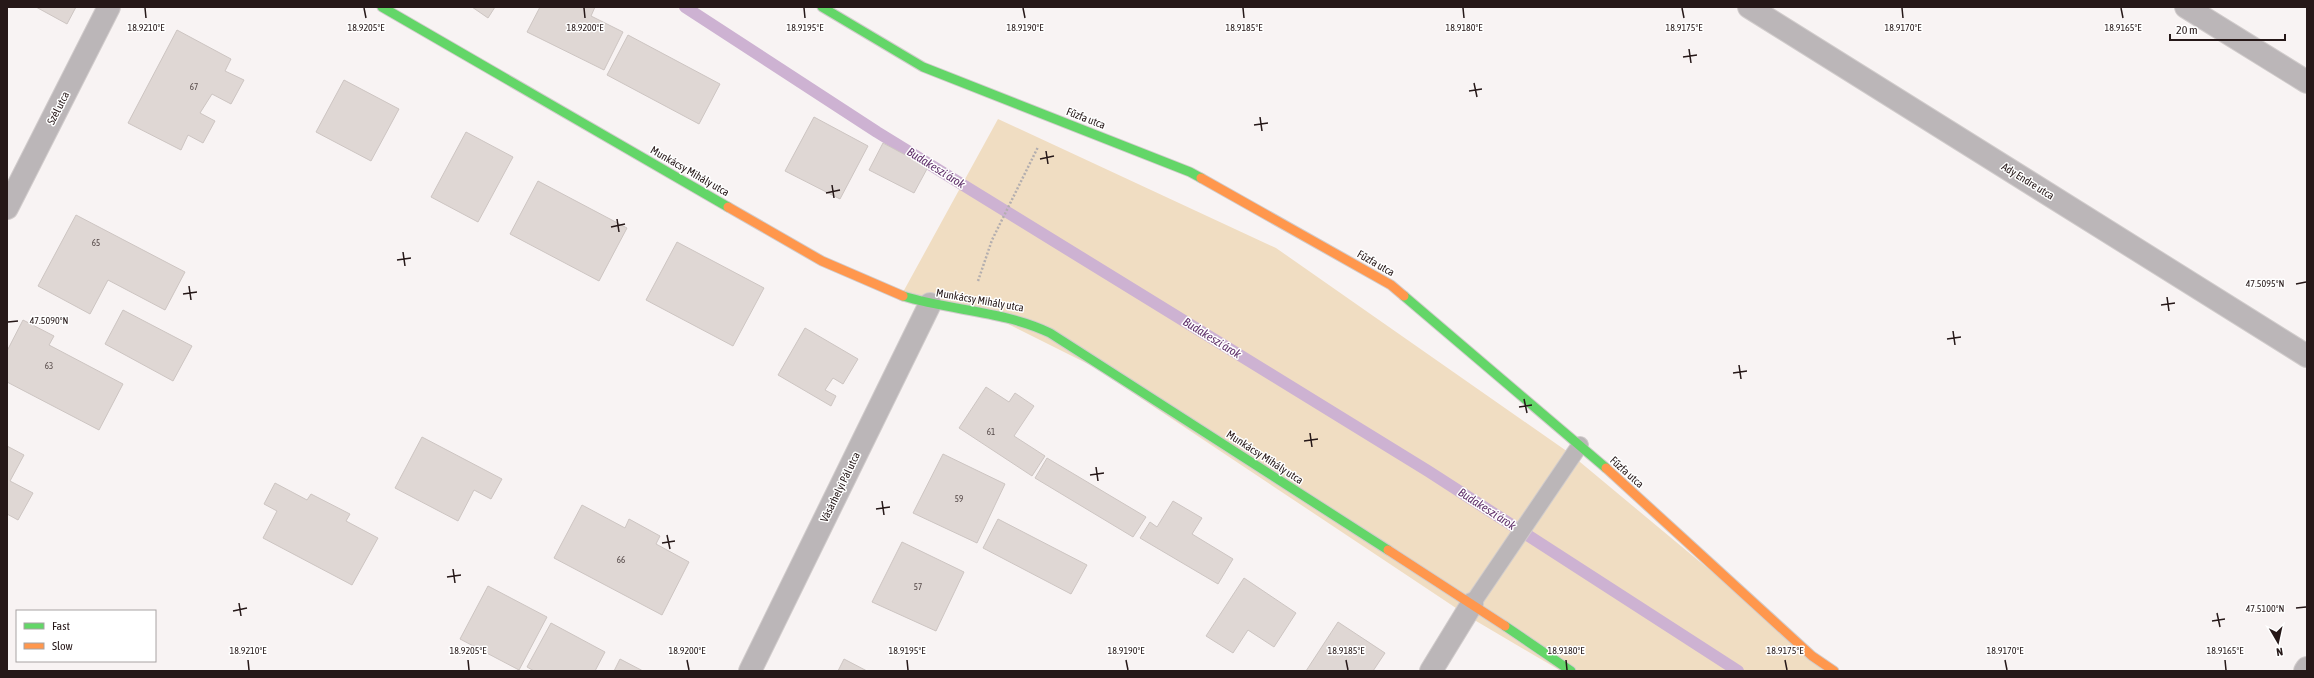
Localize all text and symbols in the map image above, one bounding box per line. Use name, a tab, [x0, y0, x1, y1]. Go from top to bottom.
scale bar	[2170, 16, 2285, 42]
text: 18.9210°E	[128, 22, 165, 33]
text: 18.9205°E	[348, 22, 385, 33]
text: 18.9200°E	[567, 22, 604, 33]
text: 18.9195°E	[787, 22, 824, 33]
text: 18.9190°E	[1007, 22, 1044, 33]
text: 18.9185°E	[1226, 22, 1263, 33]
text: 18.9180°E	[1446, 22, 1483, 33]
text: 18.9175°E	[1666, 22, 1703, 33]
text: 18.9170°E	[1885, 22, 1922, 33]
text: 18.9165°E	[2105, 22, 2142, 33]
text: 20 m	[2176, 23, 2198, 37]
house number: 67	[190, 82, 198, 92]
street label: Szél utca	[45, 89, 71, 127]
street label: Fűzfa utca	[1065, 105, 1107, 131]
street label: Munkácsy Mihály utca	[649, 144, 731, 198]
water label: Budakeszi árok	[904, 145, 968, 192]
street label: Ady Endre utca	[2000, 160, 2056, 202]
house number: 65	[92, 238, 100, 248]
street label: Fűzfa utca	[1355, 248, 1397, 278]
text: 47.5095°N	[2246, 278, 2284, 289]
street label: Munkácsy Mihály utca	[935, 286, 1025, 314]
text: 47.5090°N	[30, 315, 68, 326]
water label: Budakeszi árok	[1180, 315, 1244, 362]
house number: 63	[45, 361, 53, 371]
house number: 61	[987, 427, 995, 437]
street label: Munkácsy Mihály utca	[1225, 428, 1305, 486]
street label: Vásárhelyi Pál utca	[818, 450, 862, 524]
street label: Fűzfa utca	[1608, 454, 1646, 490]
water label: Budakeszi árok	[1456, 485, 1519, 533]
house number: 59	[955, 494, 963, 504]
house number: 66	[617, 555, 625, 565]
house number: 57	[914, 582, 922, 592]
text: 47.5100°N	[2246, 603, 2284, 614]
legend	[16, 610, 156, 662]
text: Fast	[52, 619, 70, 633]
north arrow	[2258, 622, 2298, 662]
text: Slow	[52, 639, 73, 653]
text: 18.9210°E	[230, 645, 267, 656]
text: 18.9205°E	[450, 645, 487, 656]
text: 18.9200°E	[669, 645, 706, 656]
text: 18.9195°E	[889, 645, 926, 656]
text: 18.9190°E	[1108, 645, 1145, 656]
text: 18.9185°E	[1328, 645, 1365, 656]
text: 18.9180°E	[1548, 645, 1585, 656]
text: 18.9175°E	[1767, 645, 1804, 656]
text: 18.9170°E	[1987, 645, 2024, 656]
text: 18.9165°E	[2207, 645, 2244, 656]
text: N	[2275, 645, 2284, 658]

